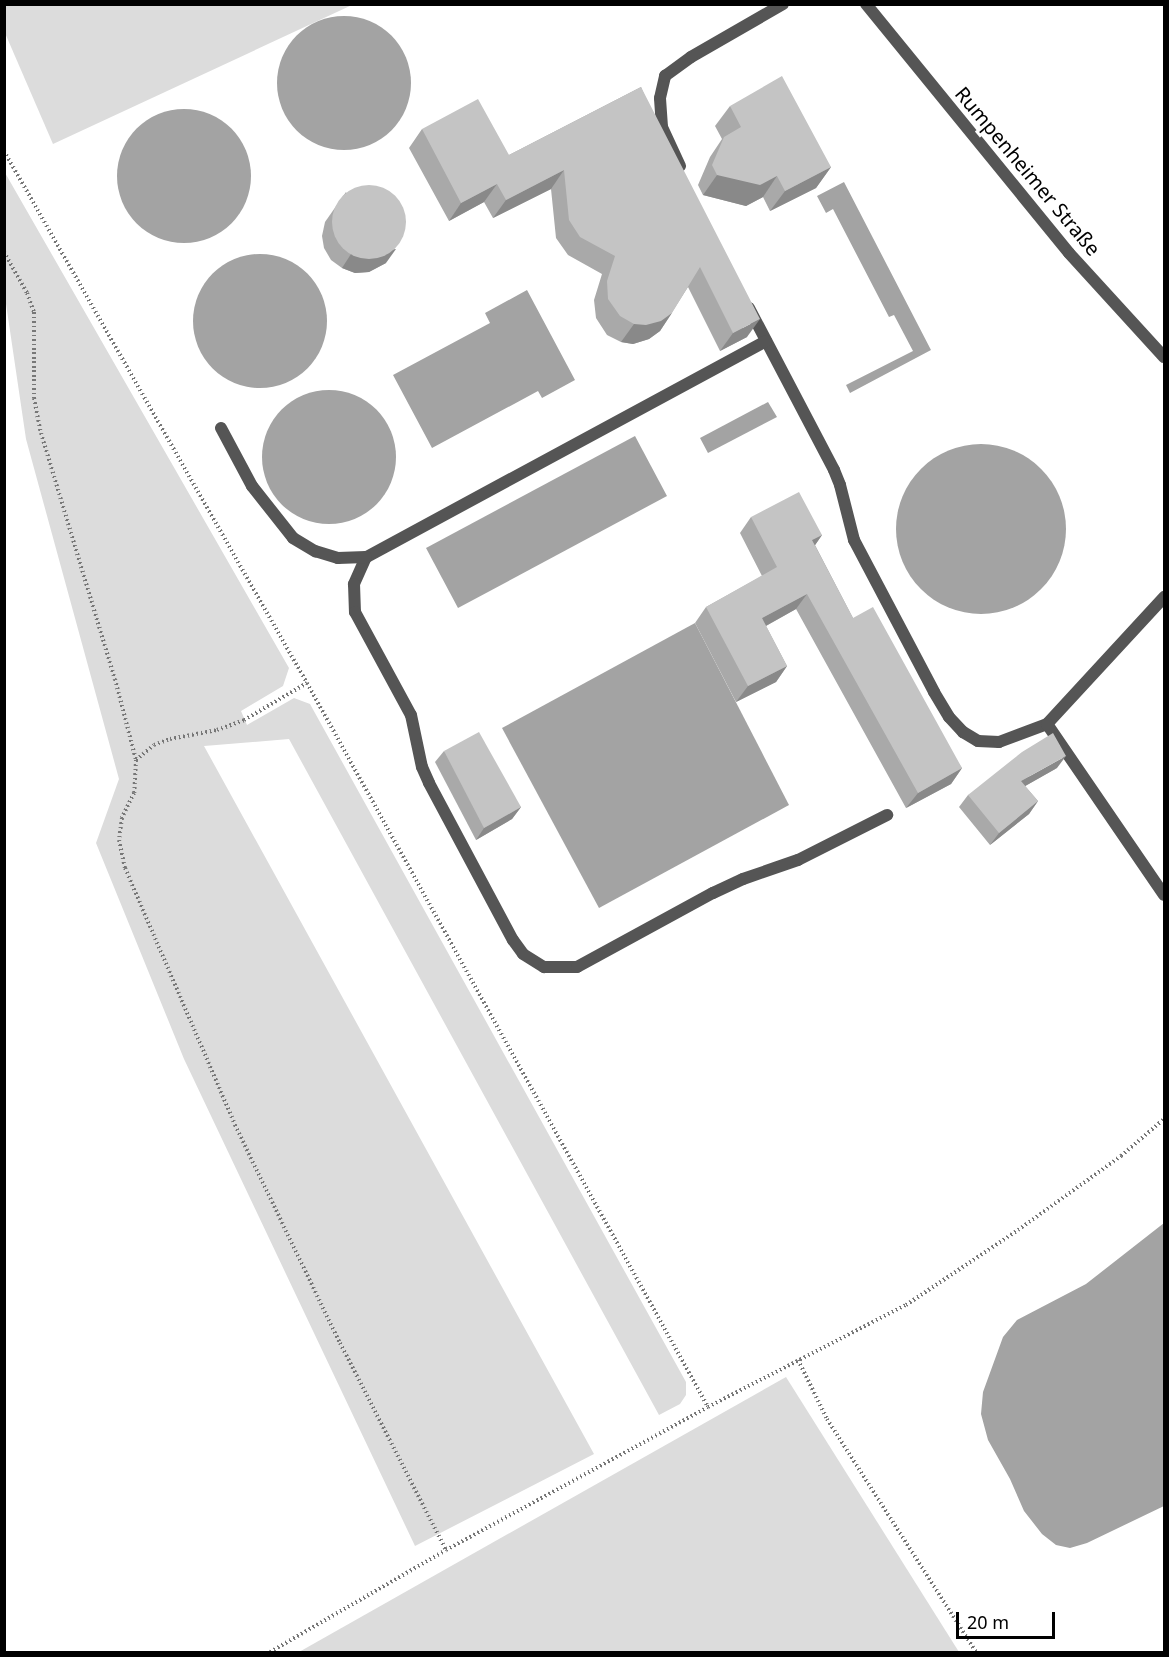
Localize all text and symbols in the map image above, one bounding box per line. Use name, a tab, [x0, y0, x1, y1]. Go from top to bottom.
street label: Rumpenheimer Straße	[950, 82, 1106, 260]
scale bar	[959, 1600, 1058, 1638]
text: 20 m	[967, 1610, 1009, 1634]

